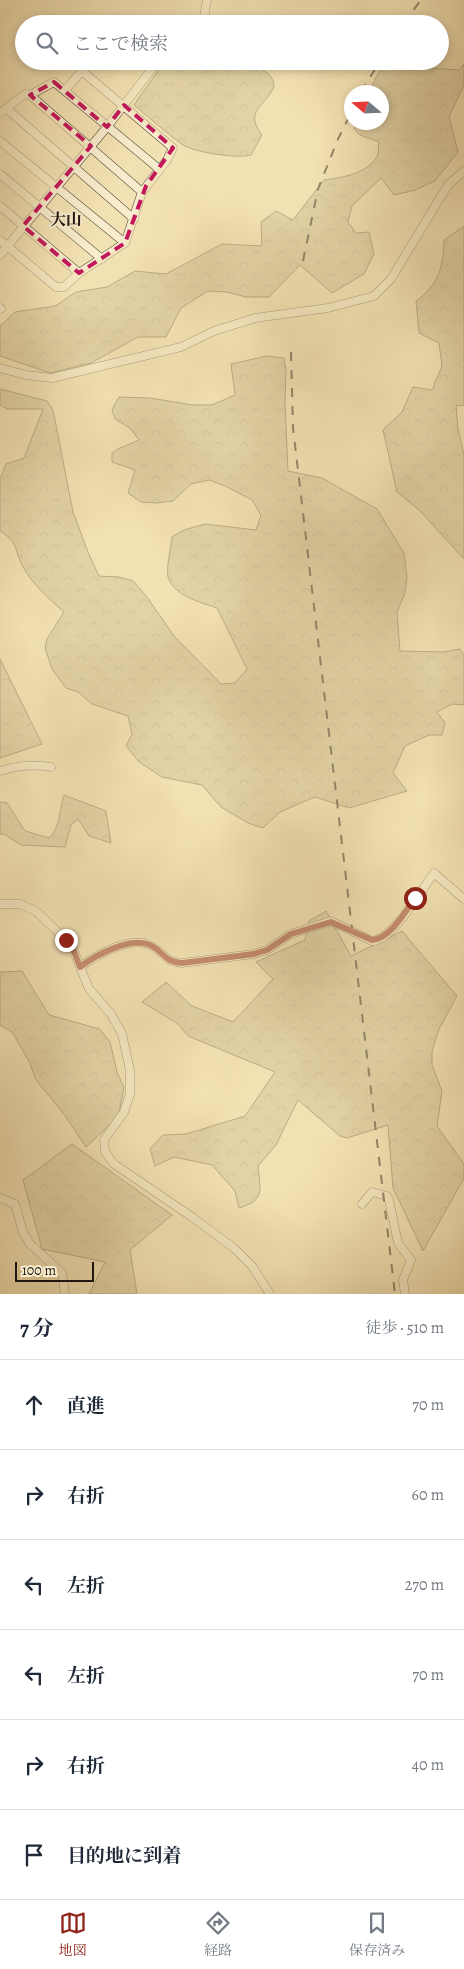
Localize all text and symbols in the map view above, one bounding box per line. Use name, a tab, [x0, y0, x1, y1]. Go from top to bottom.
search box	[15, 15, 449, 70]
icon: search	[33, 29, 61, 57]
text: ここで検索	[73, 31, 168, 57]
north arrow	[344, 85, 389, 130]
district label: 大山	[50, 209, 82, 231]
route start	[404, 887, 427, 910]
route end	[55, 929, 78, 952]
scale bar	[15, 1259, 94, 1282]
text: 100 m	[22, 1261, 56, 1280]
text: 7 分	[20, 1314, 54, 1342]
text: 徒歩 · 510 m	[365, 1317, 444, 1339]
icon: ahead	[20, 1391, 48, 1419]
text: 直進	[67, 1393, 105, 1419]
text: 70 m	[412, 1394, 444, 1416]
icon: right	[20, 1481, 48, 1509]
text: 右折	[67, 1483, 105, 1509]
text: 60 m	[412, 1484, 444, 1506]
icon: left	[20, 1571, 48, 1599]
text: 左折	[67, 1573, 105, 1599]
text: 270 m	[405, 1574, 444, 1596]
icon: left	[20, 1661, 48, 1689]
text: 左折	[67, 1663, 105, 1689]
text: 70 m	[412, 1664, 444, 1686]
icon: right	[20, 1751, 48, 1779]
text: 右折	[67, 1753, 105, 1779]
text: 40 m	[412, 1754, 444, 1776]
icon: arrive	[20, 1841, 48, 1869]
text: 目的地に到着	[67, 1843, 181, 1869]
tab: 地図	[59, 1909, 87, 1960]
tab: 経路	[204, 1909, 232, 1960]
tab: 保存済み	[349, 1909, 405, 1960]

